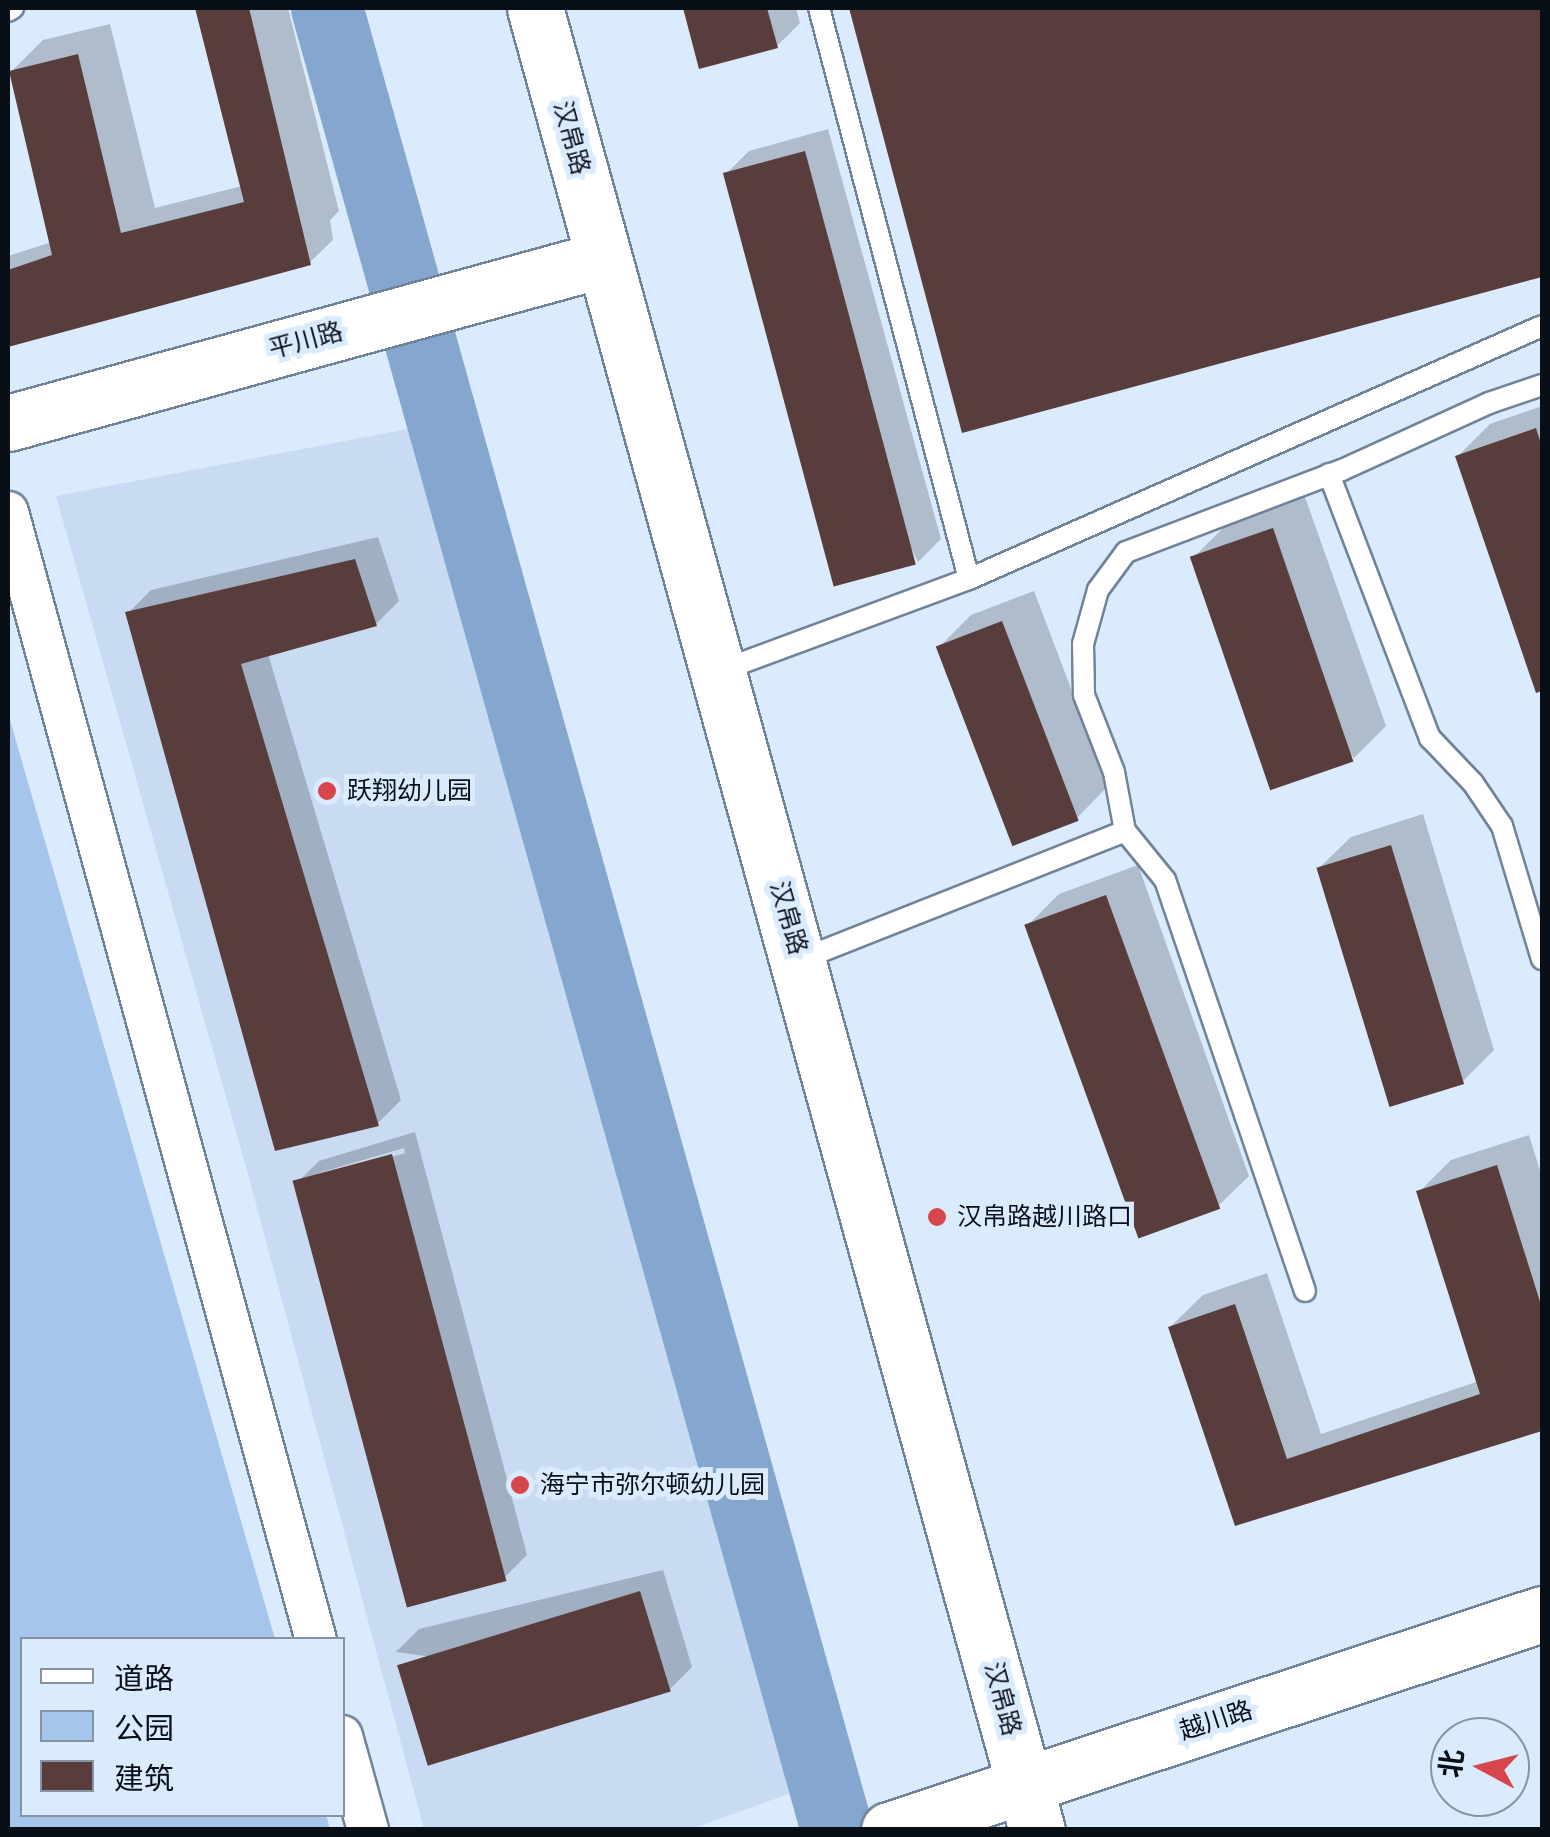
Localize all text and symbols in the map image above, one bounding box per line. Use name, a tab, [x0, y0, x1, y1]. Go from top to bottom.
street label: 汉帛路	[547, 98, 595, 178]
street label: 平川路	[266, 317, 346, 365]
place label: 跃翔幼儿园	[347, 776, 472, 806]
marker: 跃翔幼儿园	[316, 780, 338, 802]
street label: 汉帛路	[763, 878, 813, 958]
place label: 汉帛路越川路口	[957, 1202, 1132, 1232]
marker: 汉帛路越川路口	[926, 1206, 948, 1228]
place label: 海宁市弥尔顿幼儿园	[540, 1470, 765, 1500]
marker: 海宁市弥尔顿幼儿园	[509, 1474, 531, 1496]
legend	[20, 1637, 345, 1817]
street label: 汉帛路	[978, 1659, 1026, 1739]
text: 道路	[114, 1661, 174, 1696]
street label: 越川路	[1176, 1695, 1256, 1747]
text: 公园	[114, 1711, 174, 1746]
north arrow	[1430, 1717, 1530, 1817]
text: 北	[1434, 1748, 1470, 1779]
text: 建筑	[114, 1761, 174, 1796]

